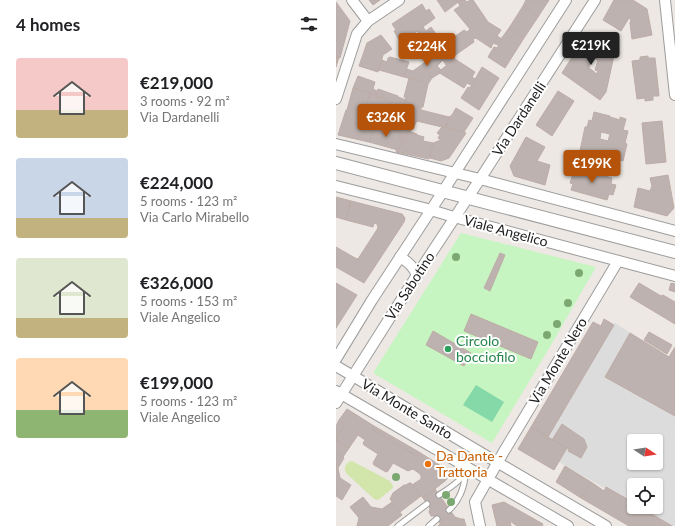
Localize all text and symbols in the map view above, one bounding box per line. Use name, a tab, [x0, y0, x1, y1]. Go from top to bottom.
icon: filters	[298, 13, 320, 35]
text: 4 homes	[16, 14, 80, 35]
pin: €219K	[563, 32, 619, 66]
pin: €224K	[399, 33, 455, 67]
text: €219K	[571, 37, 611, 53]
text: €224K	[407, 38, 447, 54]
text: €219,000	[140, 72, 213, 93]
icon: home	[48, 74, 96, 122]
street label: Via Dardanelli	[488, 78, 549, 159]
text: 3 rooms · 92 m²	[140, 93, 230, 109]
pin: €326K	[358, 104, 414, 138]
text: Via Dardanelli	[140, 109, 219, 125]
text: €326K	[366, 109, 406, 125]
pin: €199K	[564, 150, 620, 184]
text: €199K	[572, 155, 612, 171]
text: €224,000	[140, 172, 213, 193]
icon: home	[48, 174, 96, 222]
text: 5 rooms · 123 m²	[140, 193, 237, 209]
text: Via Carlo Mirabello	[140, 209, 249, 225]
street label: Viale Angelico	[462, 211, 550, 250]
street label: Via Sabotino	[381, 248, 438, 323]
text: €326,000	[140, 272, 213, 293]
icon: home	[48, 274, 96, 322]
text: 5 rooms · 153 m²	[140, 293, 237, 309]
text: Viale Angelico	[140, 309, 220, 325]
street label: Via Monte Nero	[525, 314, 590, 407]
place label: Circolo bocciofilo	[456, 332, 515, 365]
marker: Circolo bocciofilo	[443, 344, 453, 354]
text: €199,000	[140, 372, 213, 393]
icon: home	[48, 374, 96, 422]
street label: Via Monte Santo	[359, 375, 456, 442]
text: 5 rooms · 123 m²	[140, 393, 237, 409]
text: Viale Angelico	[140, 409, 220, 425]
north arrow	[627, 434, 663, 470]
map controls	[627, 434, 663, 514]
place label: Da Dante - Trattoria	[436, 447, 503, 480]
marker: Da Dante - Trattoria	[423, 459, 433, 469]
button: locate	[627, 478, 663, 514]

